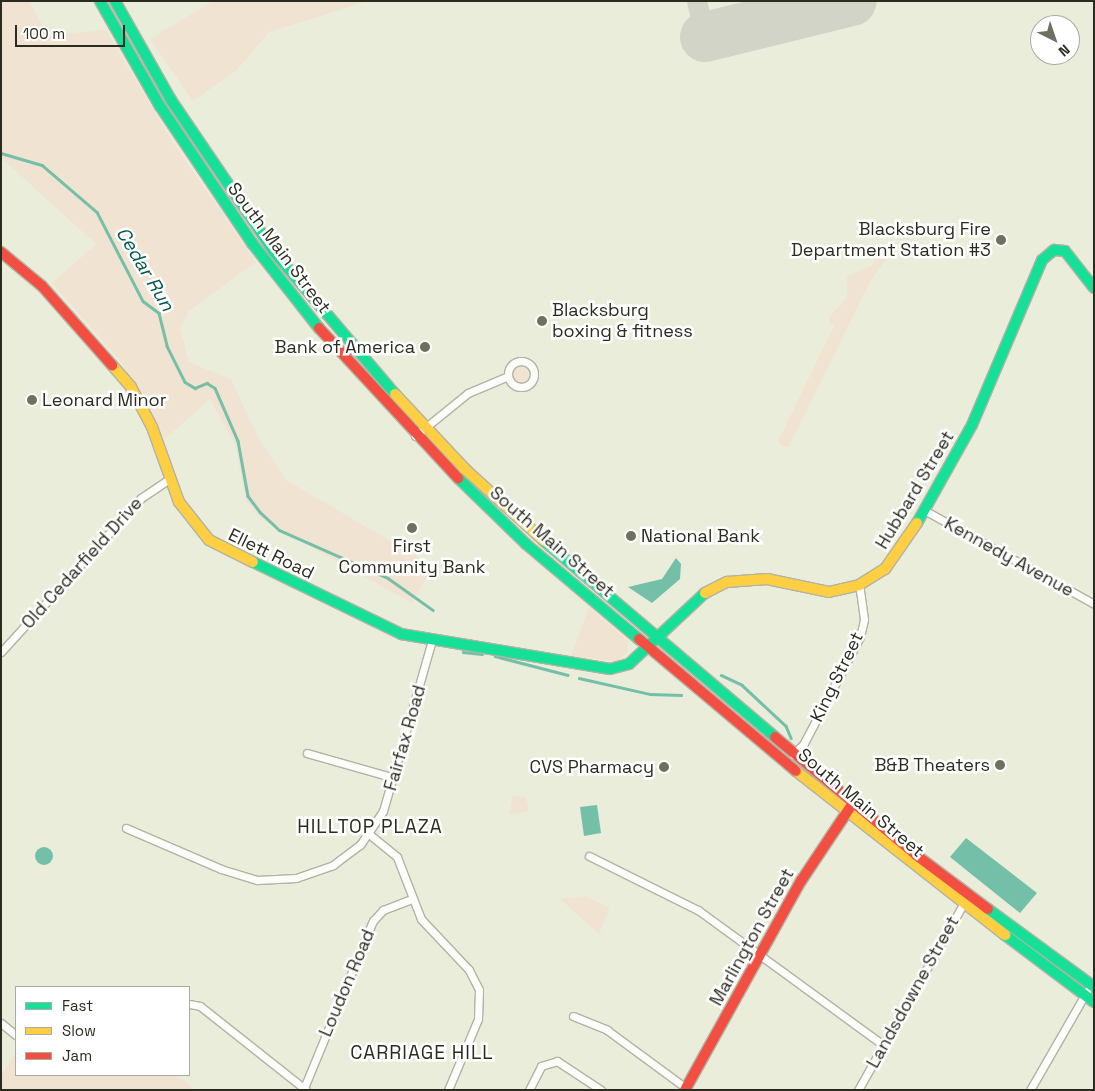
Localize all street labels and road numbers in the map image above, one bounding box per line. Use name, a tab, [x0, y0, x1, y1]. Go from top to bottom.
street label: South Main Street	[223, 178, 335, 318]
street label: Hubbard Street	[871, 427, 959, 553]
street label: South Main Street	[485, 482, 619, 602]
street label: Old Cedarfield Drive	[17, 493, 147, 633]
street label: Kennedy Avenue	[940, 512, 1078, 602]
street label: Ellett Road	[225, 524, 317, 584]
street label: King Street	[806, 628, 868, 726]
street label: Fairfax Road	[380, 683, 430, 793]
street label: South Main Street	[793, 744, 929, 862]
street label: Marlington Street	[705, 864, 799, 1010]
street label: Landsdowne Street	[862, 912, 964, 1072]
street label: Loudon Road	[315, 926, 379, 1040]

